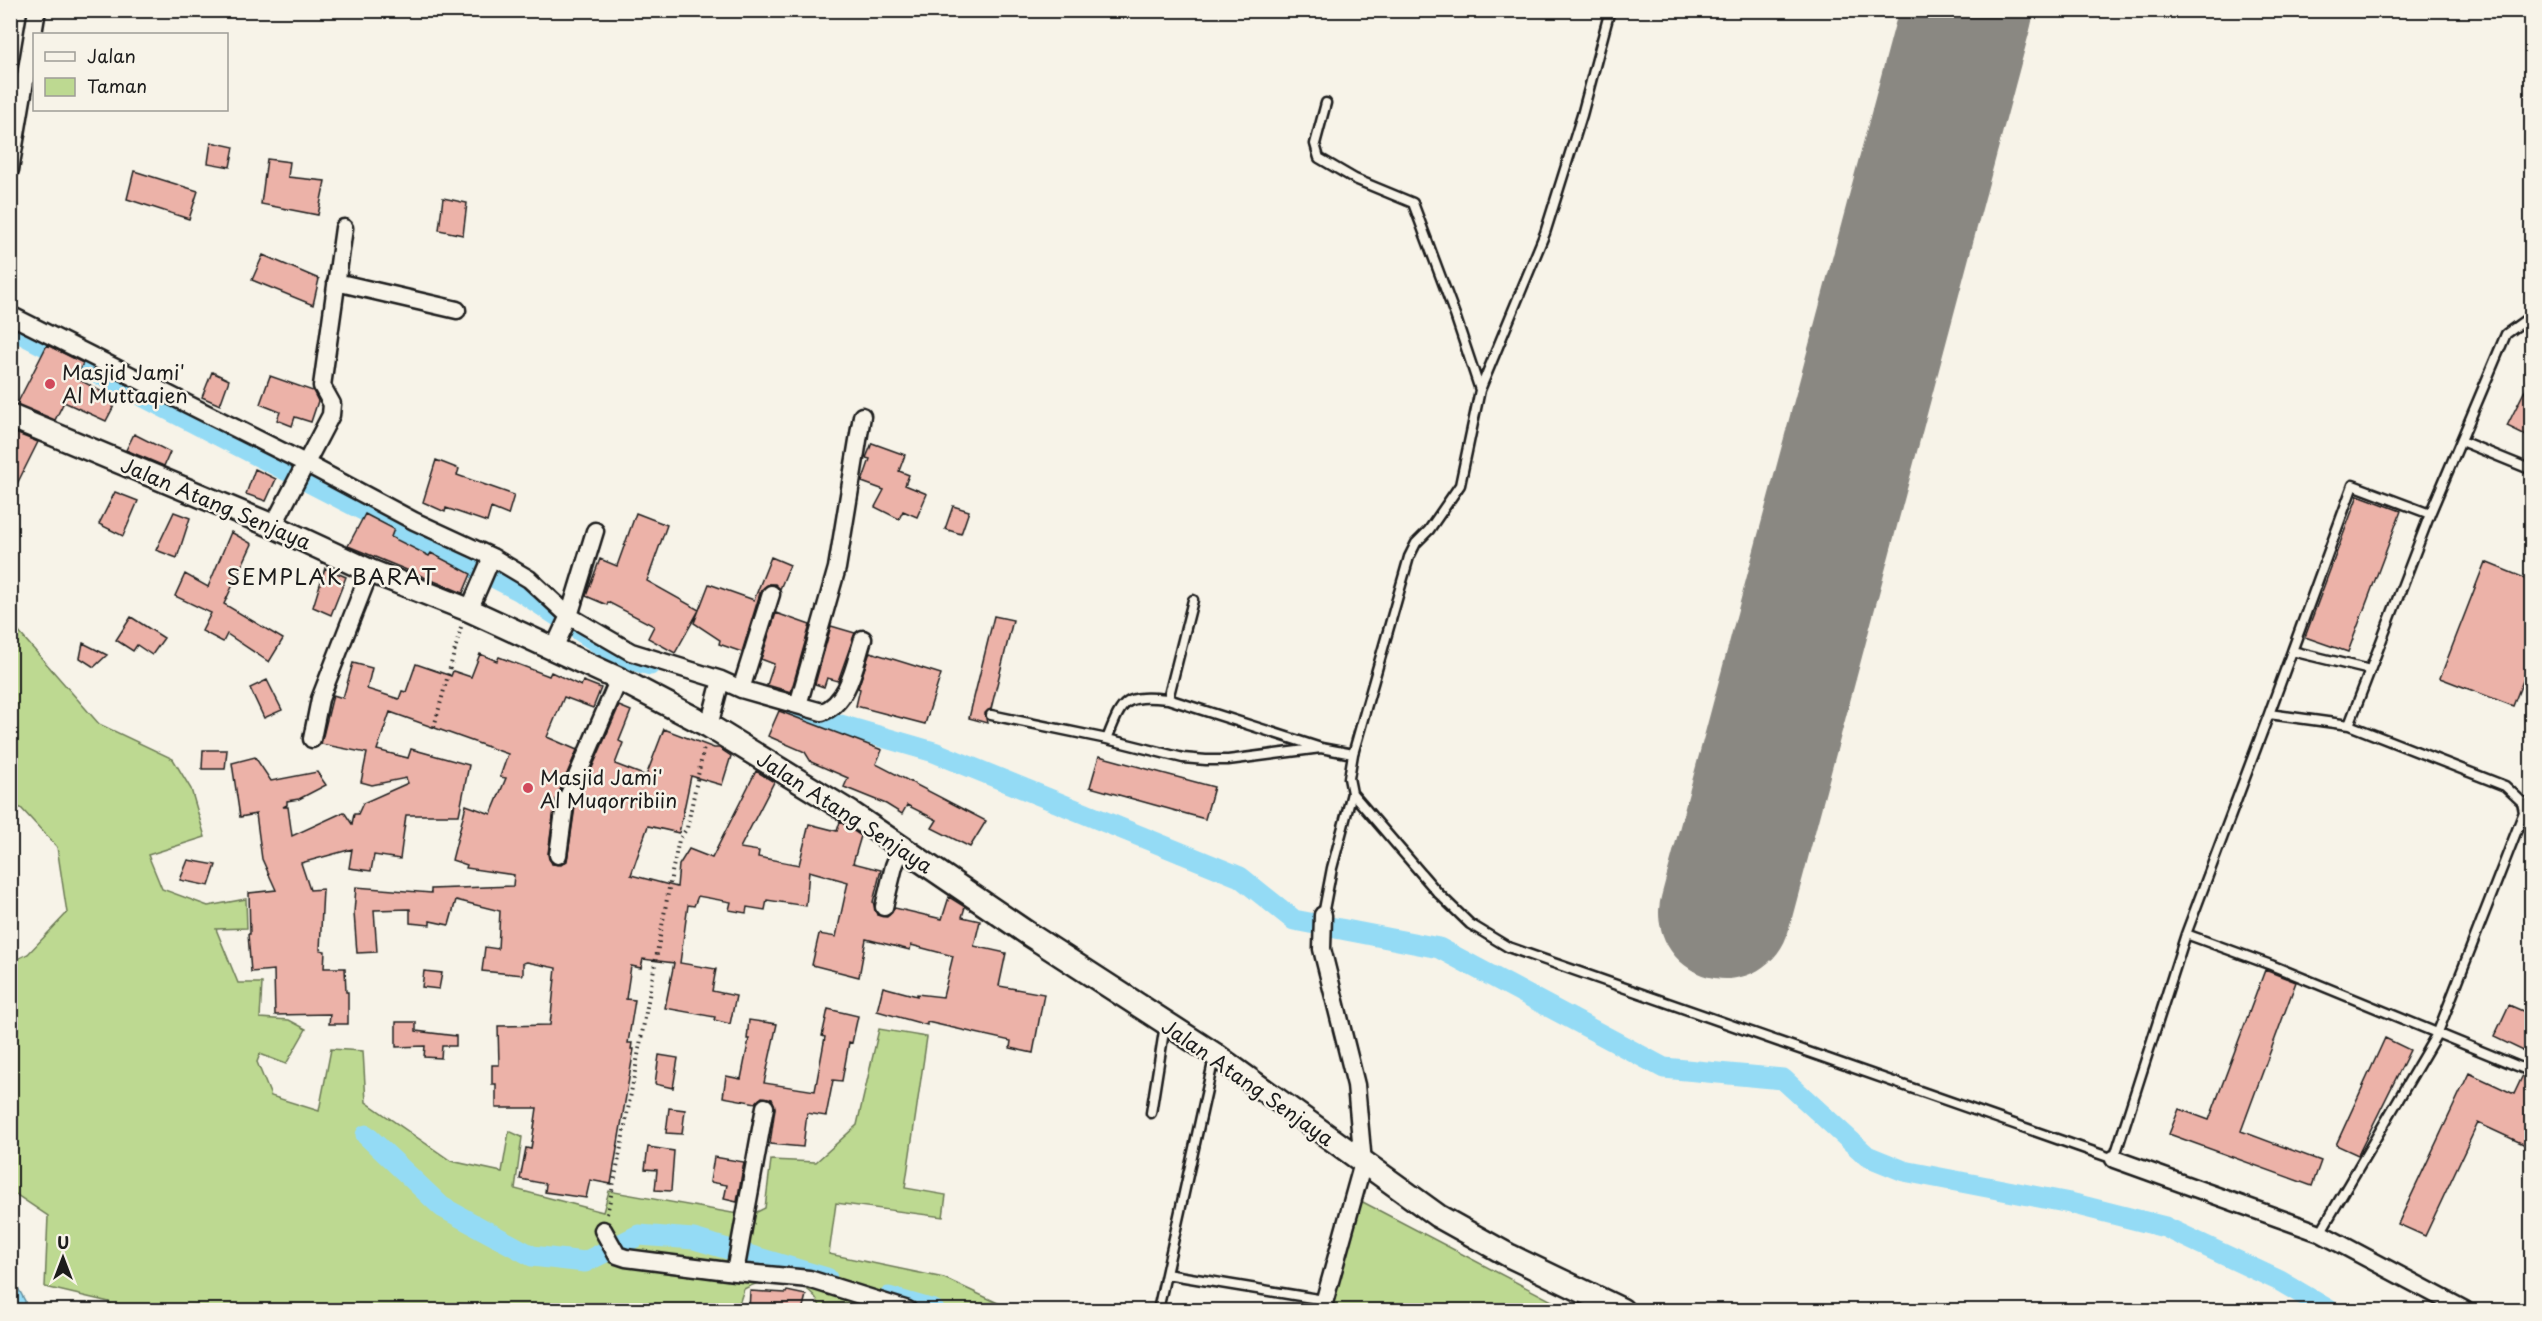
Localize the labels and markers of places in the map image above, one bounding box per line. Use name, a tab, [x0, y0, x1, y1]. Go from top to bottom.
place label: Masjid Jami' Al Muttaqien	[62, 357, 188, 410]
marker: Masjid Jami' Al Muttaqien	[43, 377, 57, 391]
place label: Masjid Jami' Al Muqorribiin	[540, 762, 677, 815]
marker: Masjid Jami' Al Muqorribiin	[521, 781, 535, 795]

